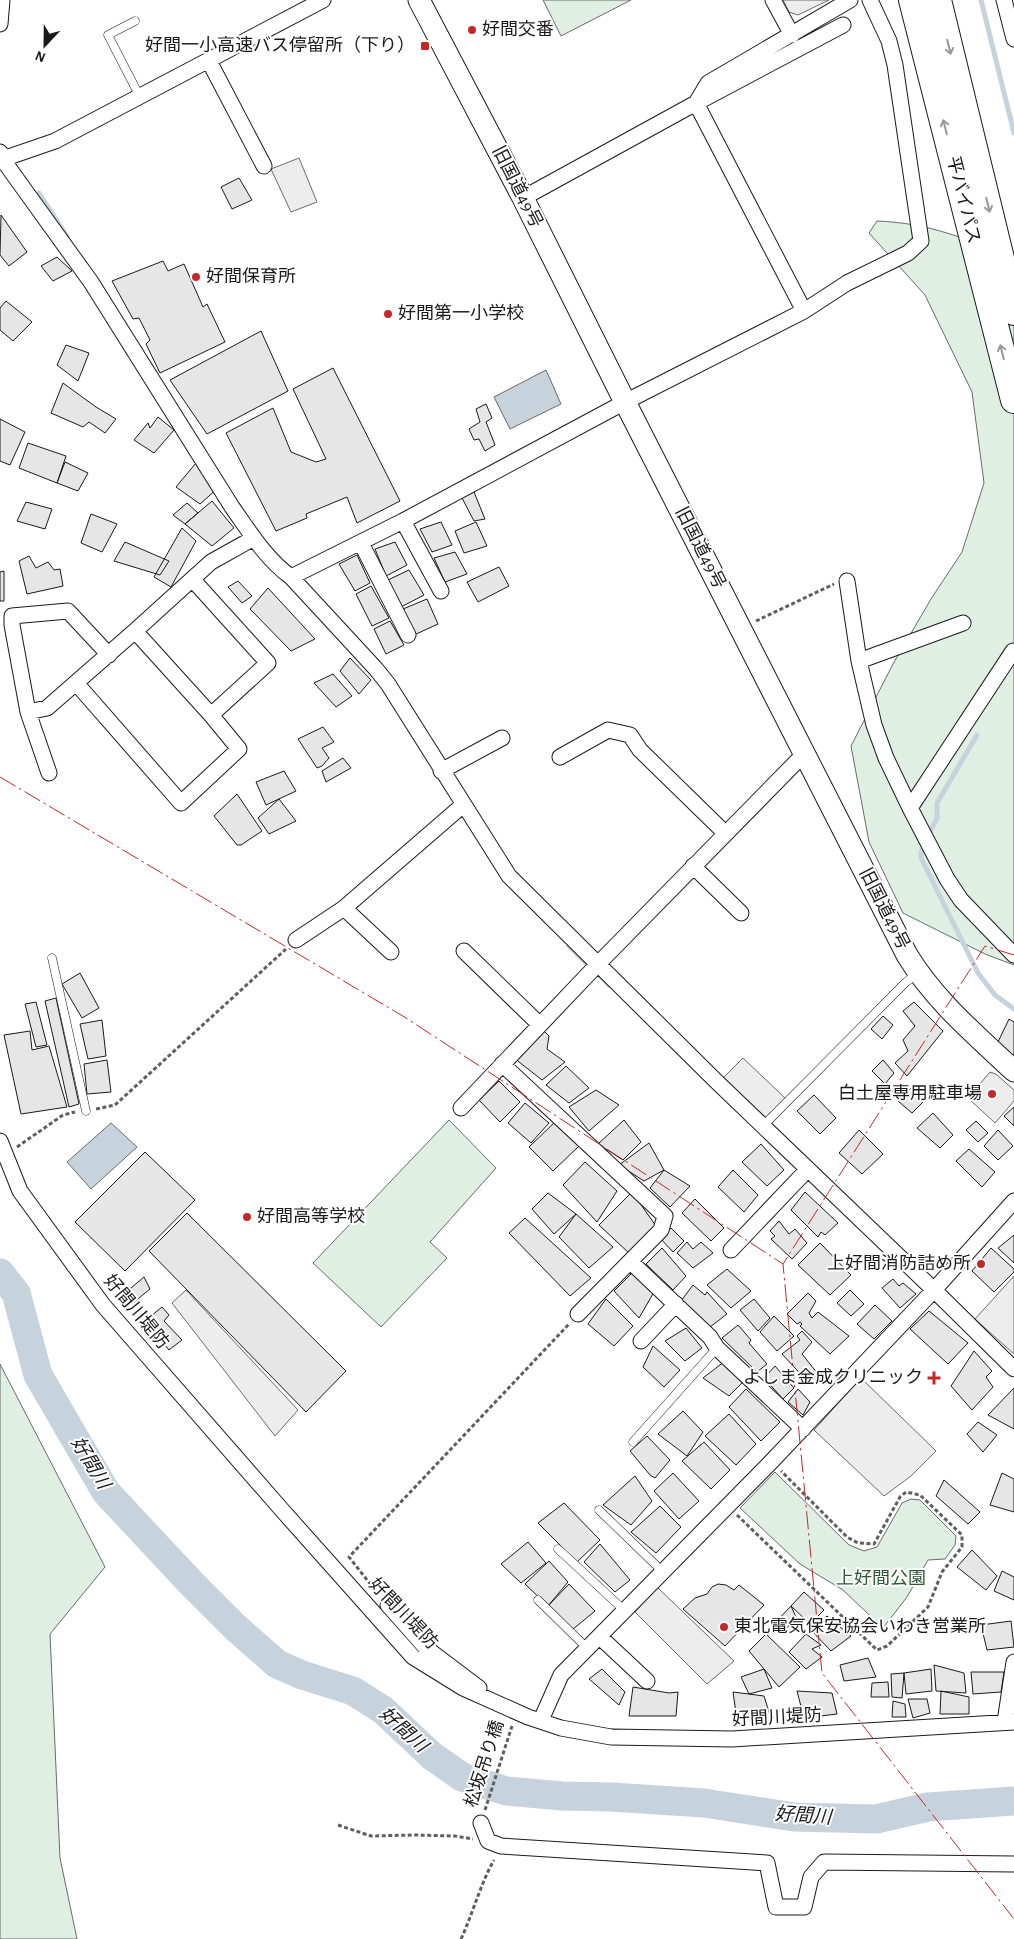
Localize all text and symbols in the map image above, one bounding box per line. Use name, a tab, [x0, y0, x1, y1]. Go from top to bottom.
north arrow	[20, 20, 70, 70]
place label: 好間交番	[482, 20, 554, 39]
marker: 好間交番	[466, 24, 478, 36]
place label: 好間一小高速バス停留所（下り）	[145, 35, 415, 55]
one-way arrow	[945, 39, 954, 55]
marker: 好間一小高速バス停留所（下り）	[419, 40, 431, 52]
text: N	[33, 48, 48, 64]
one-way arrow	[940, 120, 949, 136]
street label: 旧国道49号	[489, 142, 547, 231]
street label: 平バイパス	[943, 154, 984, 246]
one-way arrow	[984, 197, 993, 213]
place label: 好間保育所	[206, 267, 296, 286]
marker: 好間保育所	[190, 271, 202, 283]
place label: 好間第一小学校	[398, 303, 524, 323]
marker: 好間第一小学校	[382, 308, 394, 320]
one-way arrow	[997, 345, 1006, 361]
street label: 旧国道49号	[672, 503, 730, 592]
street label: 旧国道49号	[856, 864, 914, 953]
place label: 白土屋専用駐車場	[838, 1083, 982, 1103]
marker: 白土屋専用駐車場	[986, 1088, 998, 1100]
place label: 好間高等学校	[257, 1206, 365, 1226]
marker: 好間高等学校	[241, 1211, 253, 1223]
place label: 上好間消防詰め所	[827, 1254, 971, 1273]
marker: 上好間消防詰め所	[975, 1258, 987, 1270]
street label: 好間川堤防	[100, 1271, 173, 1352]
place label: よしま金成クリニック	[743, 1368, 923, 1387]
marker: よしま金成クリニック	[927, 1371, 941, 1385]
water label: 好間川	[67, 1433, 115, 1494]
park label: 上好間公園	[836, 1569, 926, 1588]
street label: 好間川堤防	[365, 1575, 441, 1653]
place label: 東北電気保安協会いわき営業所	[734, 1616, 986, 1636]
marker: 東北電気保安協会いわき営業所	[718, 1621, 730, 1633]
water label: 好間川	[375, 1703, 433, 1757]
street label: 好間川堤防	[732, 1706, 822, 1729]
street label: 松坂吊り橋	[462, 1718, 507, 1810]
water label: 好間川	[774, 1804, 834, 1828]

